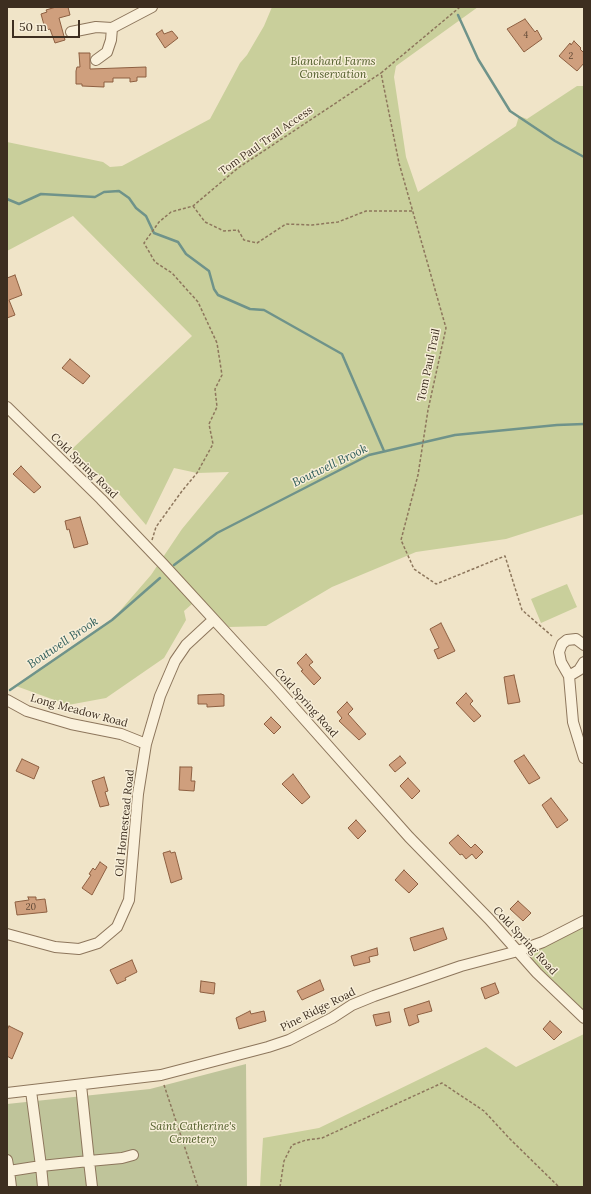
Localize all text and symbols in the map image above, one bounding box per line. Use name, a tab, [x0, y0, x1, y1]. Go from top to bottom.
scale bar	[14, 12, 82, 38]
text: 50 m	[19, 19, 47, 34]
house number: 4	[524, 30, 528, 40]
house number: 2	[569, 51, 573, 61]
park label: Blanchard Farms Conservation	[291, 55, 375, 81]
street label: Tom Paul Trail Access	[217, 104, 315, 178]
street label: Tom Paul Trail	[415, 328, 443, 402]
street label: Cold Spring Road	[48, 431, 120, 501]
water label: Boutwell Brook	[290, 442, 370, 490]
water label: Boutwell Brook	[25, 614, 101, 672]
street label: Cold Spring Road	[272, 666, 340, 740]
street label: Long Meadow Road	[29, 692, 129, 730]
street label: Old Homestead Road	[113, 769, 137, 877]
house number: 20	[26, 902, 36, 912]
street label: Cold Spring Road	[490, 904, 560, 978]
street label: Pine Ridge Road	[278, 985, 358, 1035]
park label: Saint Catherine's Cemetery	[150, 1120, 236, 1146]

